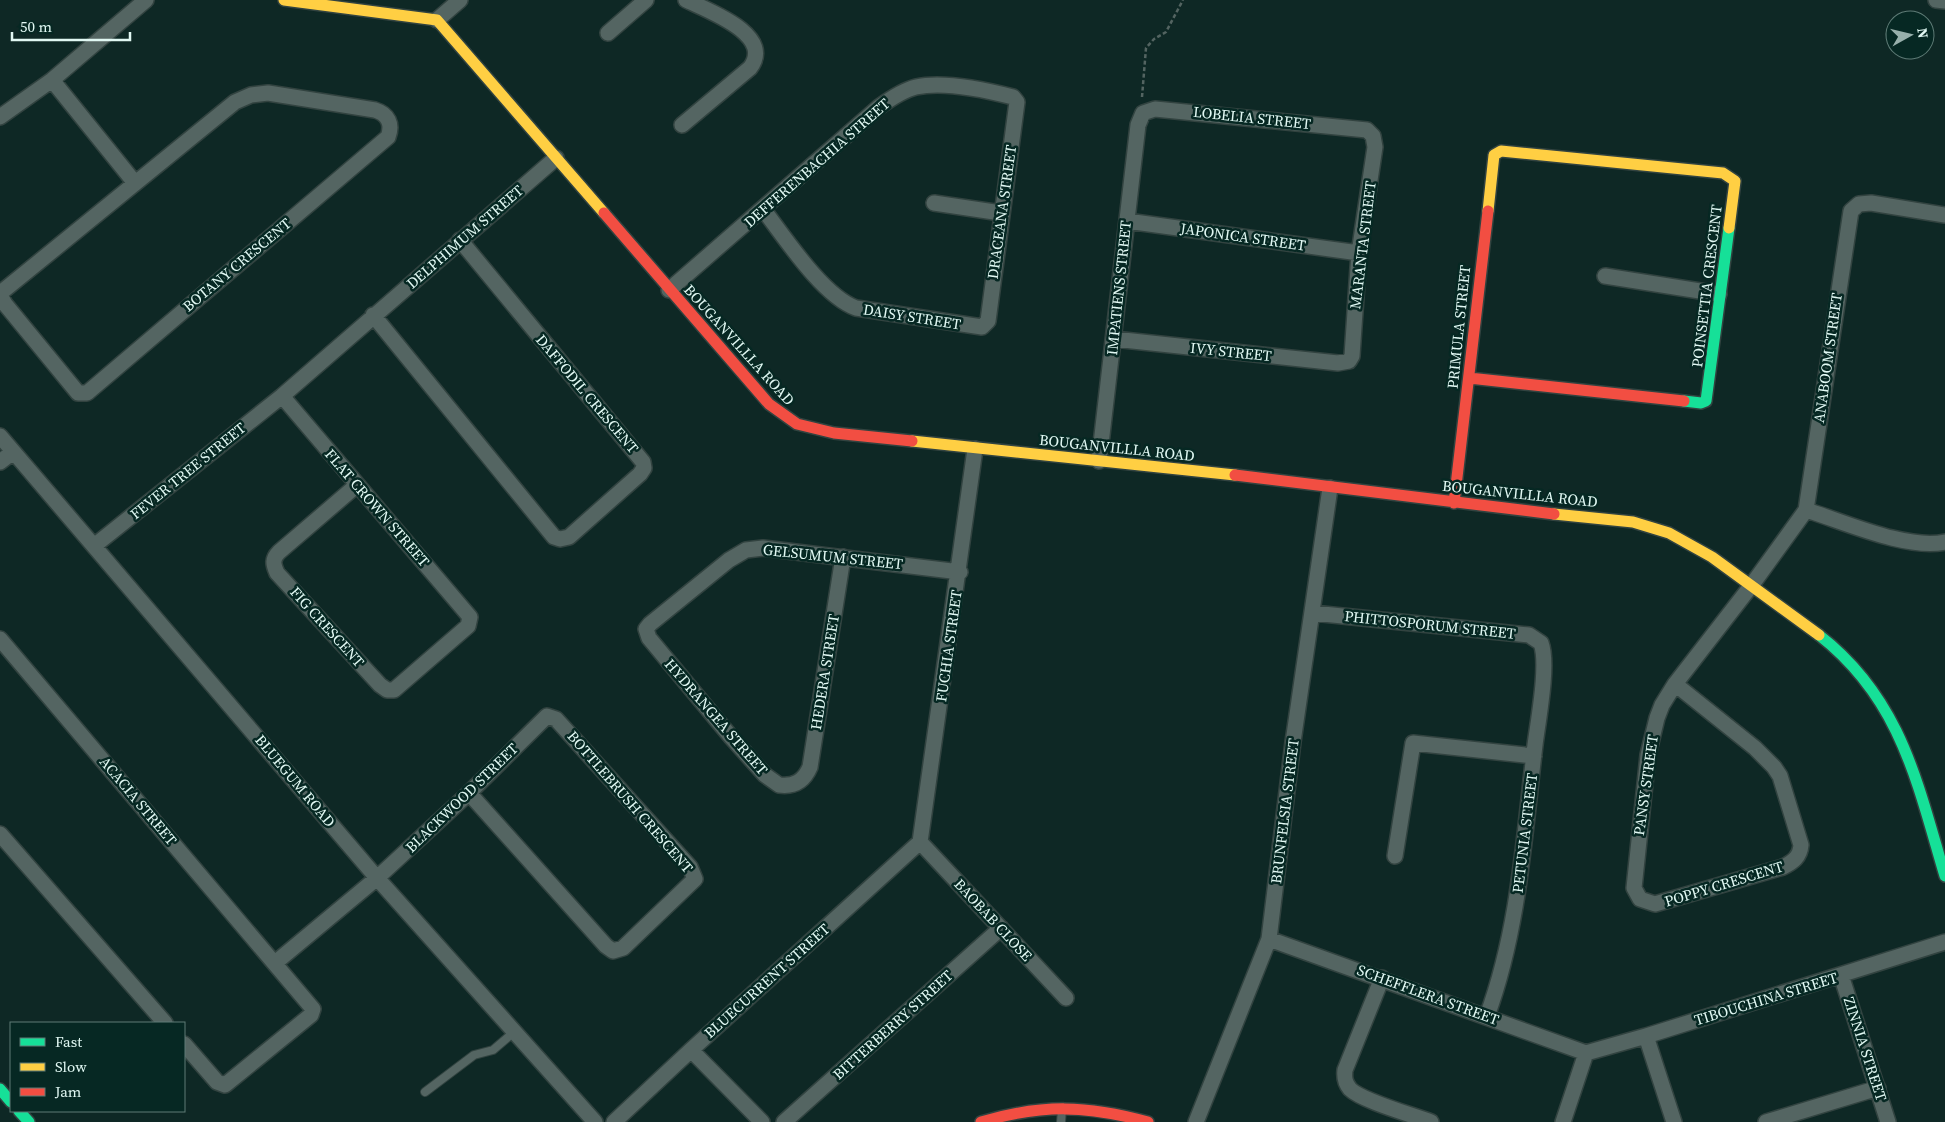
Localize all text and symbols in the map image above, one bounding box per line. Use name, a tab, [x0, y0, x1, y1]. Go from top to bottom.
scale bar	[12, 10, 130, 42]
north arrow	[1885, 10, 1935, 60]
text: 50 m	[20, 16, 52, 37]
text: N	[1912, 27, 1933, 40]
street label: DEFFERENBACHIA STREET	[739, 93, 894, 232]
street label: LOBELIA STREET	[1192, 101, 1312, 134]
street label: DRACEANA STREET	[982, 144, 1021, 280]
street label: DELPHIMUM STREET	[402, 180, 528, 293]
street label: MARANTA STREET	[1344, 180, 1381, 310]
street label: POINSETTIA CRESCENT	[1686, 203, 1727, 369]
street label: BOTANY CRESCENT	[178, 213, 295, 316]
street label: JAPONICA STREET	[1178, 217, 1307, 256]
street label: IMPATIENS STREET	[1101, 220, 1136, 356]
street label: PRIMULA STREET	[1442, 264, 1475, 390]
street label: BOUGANVILLLA ROAD	[679, 280, 799, 410]
street label: ANABOOM STREET	[1808, 292, 1847, 424]
street label: DAISY STREET	[862, 298, 962, 335]
street label: DAFFODIL CRESCENT	[531, 330, 644, 458]
street label: IVY STREET	[1189, 337, 1273, 366]
street label: FEVER TREE STREET	[125, 417, 250, 524]
street label: BOUGANVILLLA ROAD	[1038, 429, 1196, 466]
street label: FLAT CROWN STREET	[320, 444, 435, 571]
street label: BOUGANVILLLA ROAD	[1441, 475, 1599, 512]
street label: GELSUMUM STREET	[762, 539, 904, 574]
street label: FIG CRESCENT	[285, 582, 369, 672]
street label: FUCHIA STREET	[930, 589, 967, 703]
street label: PHITTOSPORUM STREET	[1343, 605, 1517, 644]
street label: HEDERA STREET	[805, 612, 844, 731]
street label: HYDRANGEA STREET	[660, 654, 773, 779]
street label: BOTTLEBRUSH CRESCENT	[563, 726, 698, 877]
street label: BLUEGUM ROAD	[250, 730, 340, 831]
street label: PANSY STREET	[1628, 733, 1663, 837]
street label: BRUNFELSIA STREET	[1265, 737, 1304, 885]
street label: BLACKWOOD STREET	[401, 738, 523, 857]
street label: ACACIA STREET	[95, 752, 182, 850]
street label: PETUNIA STREET	[1507, 772, 1542, 894]
street label: POPPY CRESCENT	[1662, 855, 1786, 912]
street label: BAOBAB CLOSE	[950, 874, 1037, 965]
street label: BLUECURRENT STREET	[699, 919, 834, 1043]
street label: SCHEFFLERA STREET	[1354, 959, 1502, 1030]
street label: BITTERBERRY STREET	[828, 965, 957, 1084]
street label: TIBOUCHINA STREET	[1692, 967, 1840, 1030]
street label: ZINNIA STREET	[1839, 994, 1892, 1104]
legend	[10, 1022, 185, 1112]
text: Fast	[55, 1031, 82, 1052]
text: Slow	[55, 1056, 87, 1077]
text: Jam	[54, 1081, 82, 1102]

